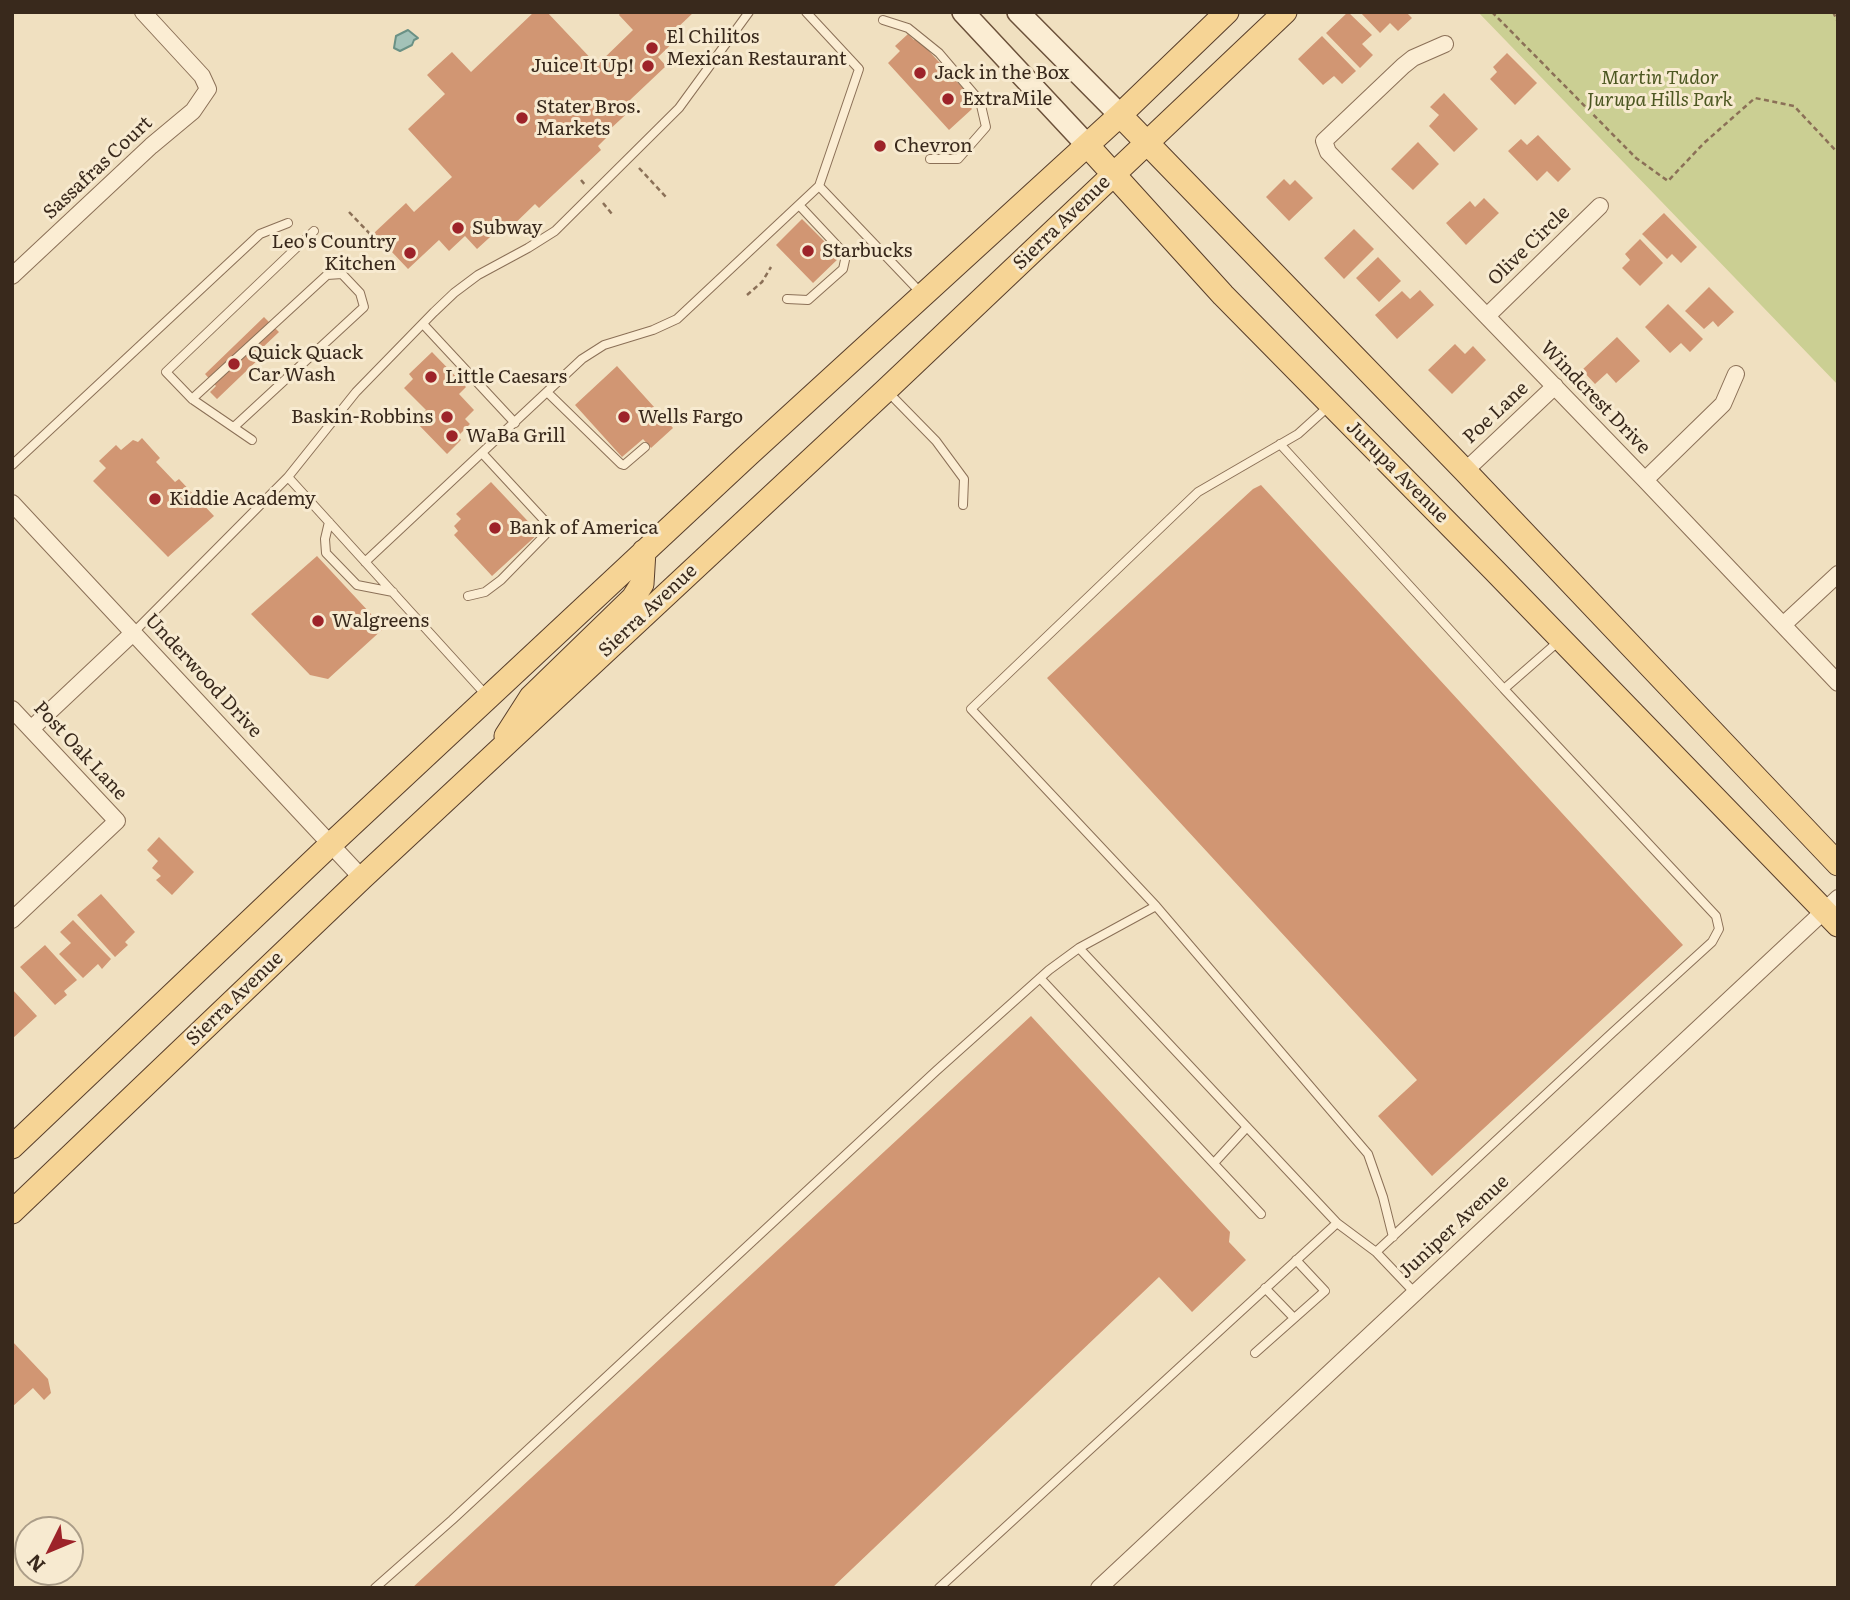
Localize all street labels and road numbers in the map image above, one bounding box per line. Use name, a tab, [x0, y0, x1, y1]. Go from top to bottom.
street label: Sassafras Court	[39, 112, 157, 224]
street label: Sierra Avenue	[1009, 171, 1115, 275]
street label: Olive Circle	[1483, 201, 1575, 291]
street label: Windcrest Drive	[1535, 337, 1655, 459]
street label: Poe Lane	[1459, 377, 1533, 449]
street label: Jurupa Avenue	[1341, 416, 1453, 528]
street label: Sierra Avenue	[594, 560, 702, 662]
street label: Underwood Drive	[140, 609, 266, 743]
street label: Post Oak Lane	[28, 697, 132, 805]
street label: Sierra Avenue	[182, 947, 288, 1051]
street label: Juniper Avenue	[1394, 1170, 1514, 1284]

